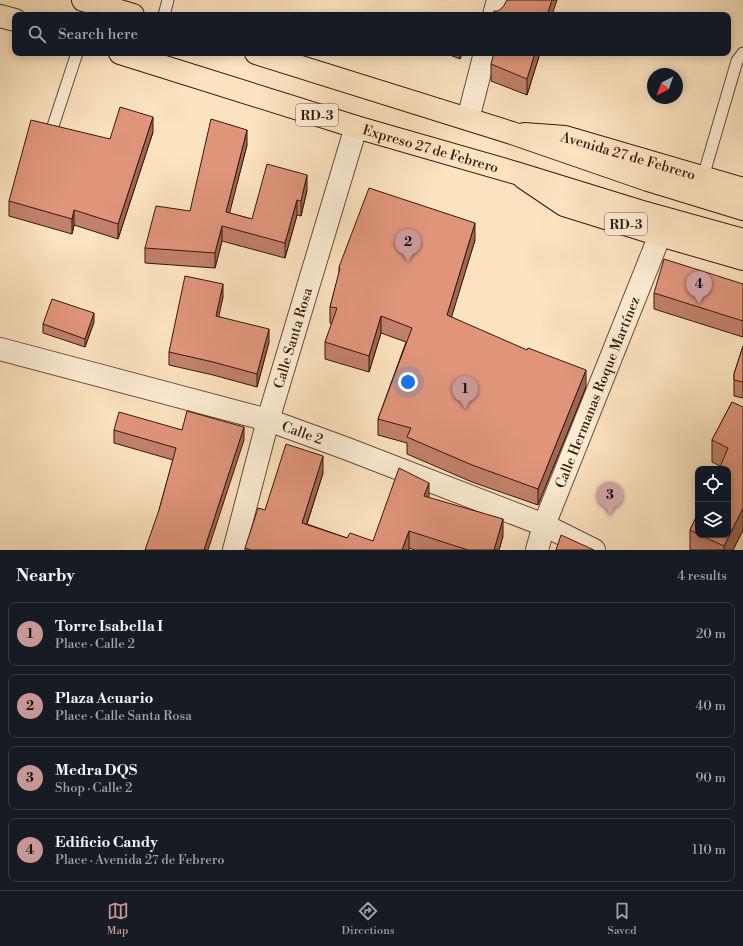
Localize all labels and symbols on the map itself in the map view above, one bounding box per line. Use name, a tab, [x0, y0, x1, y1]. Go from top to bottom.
north arrow	[647, 68, 683, 104]
road number: RD-3	[296, 104, 338, 126]
street label: Expreso 27 de Febrero	[360, 121, 501, 178]
street label: Avenida 27 de Febrero	[557, 128, 698, 185]
road number: RD-3	[605, 213, 647, 235]
pin: 2	[395, 229, 421, 262]
pin: 4	[686, 271, 712, 304]
street label: Calle Santa Rosa	[270, 285, 317, 391]
street label: Calle Hermanas Roque Martínez	[552, 294, 645, 491]
your location	[398, 372, 418, 392]
pin: 1	[452, 376, 478, 409]
street label: Calle 2	[279, 418, 325, 449]
pin: 3	[597, 482, 623, 515]

